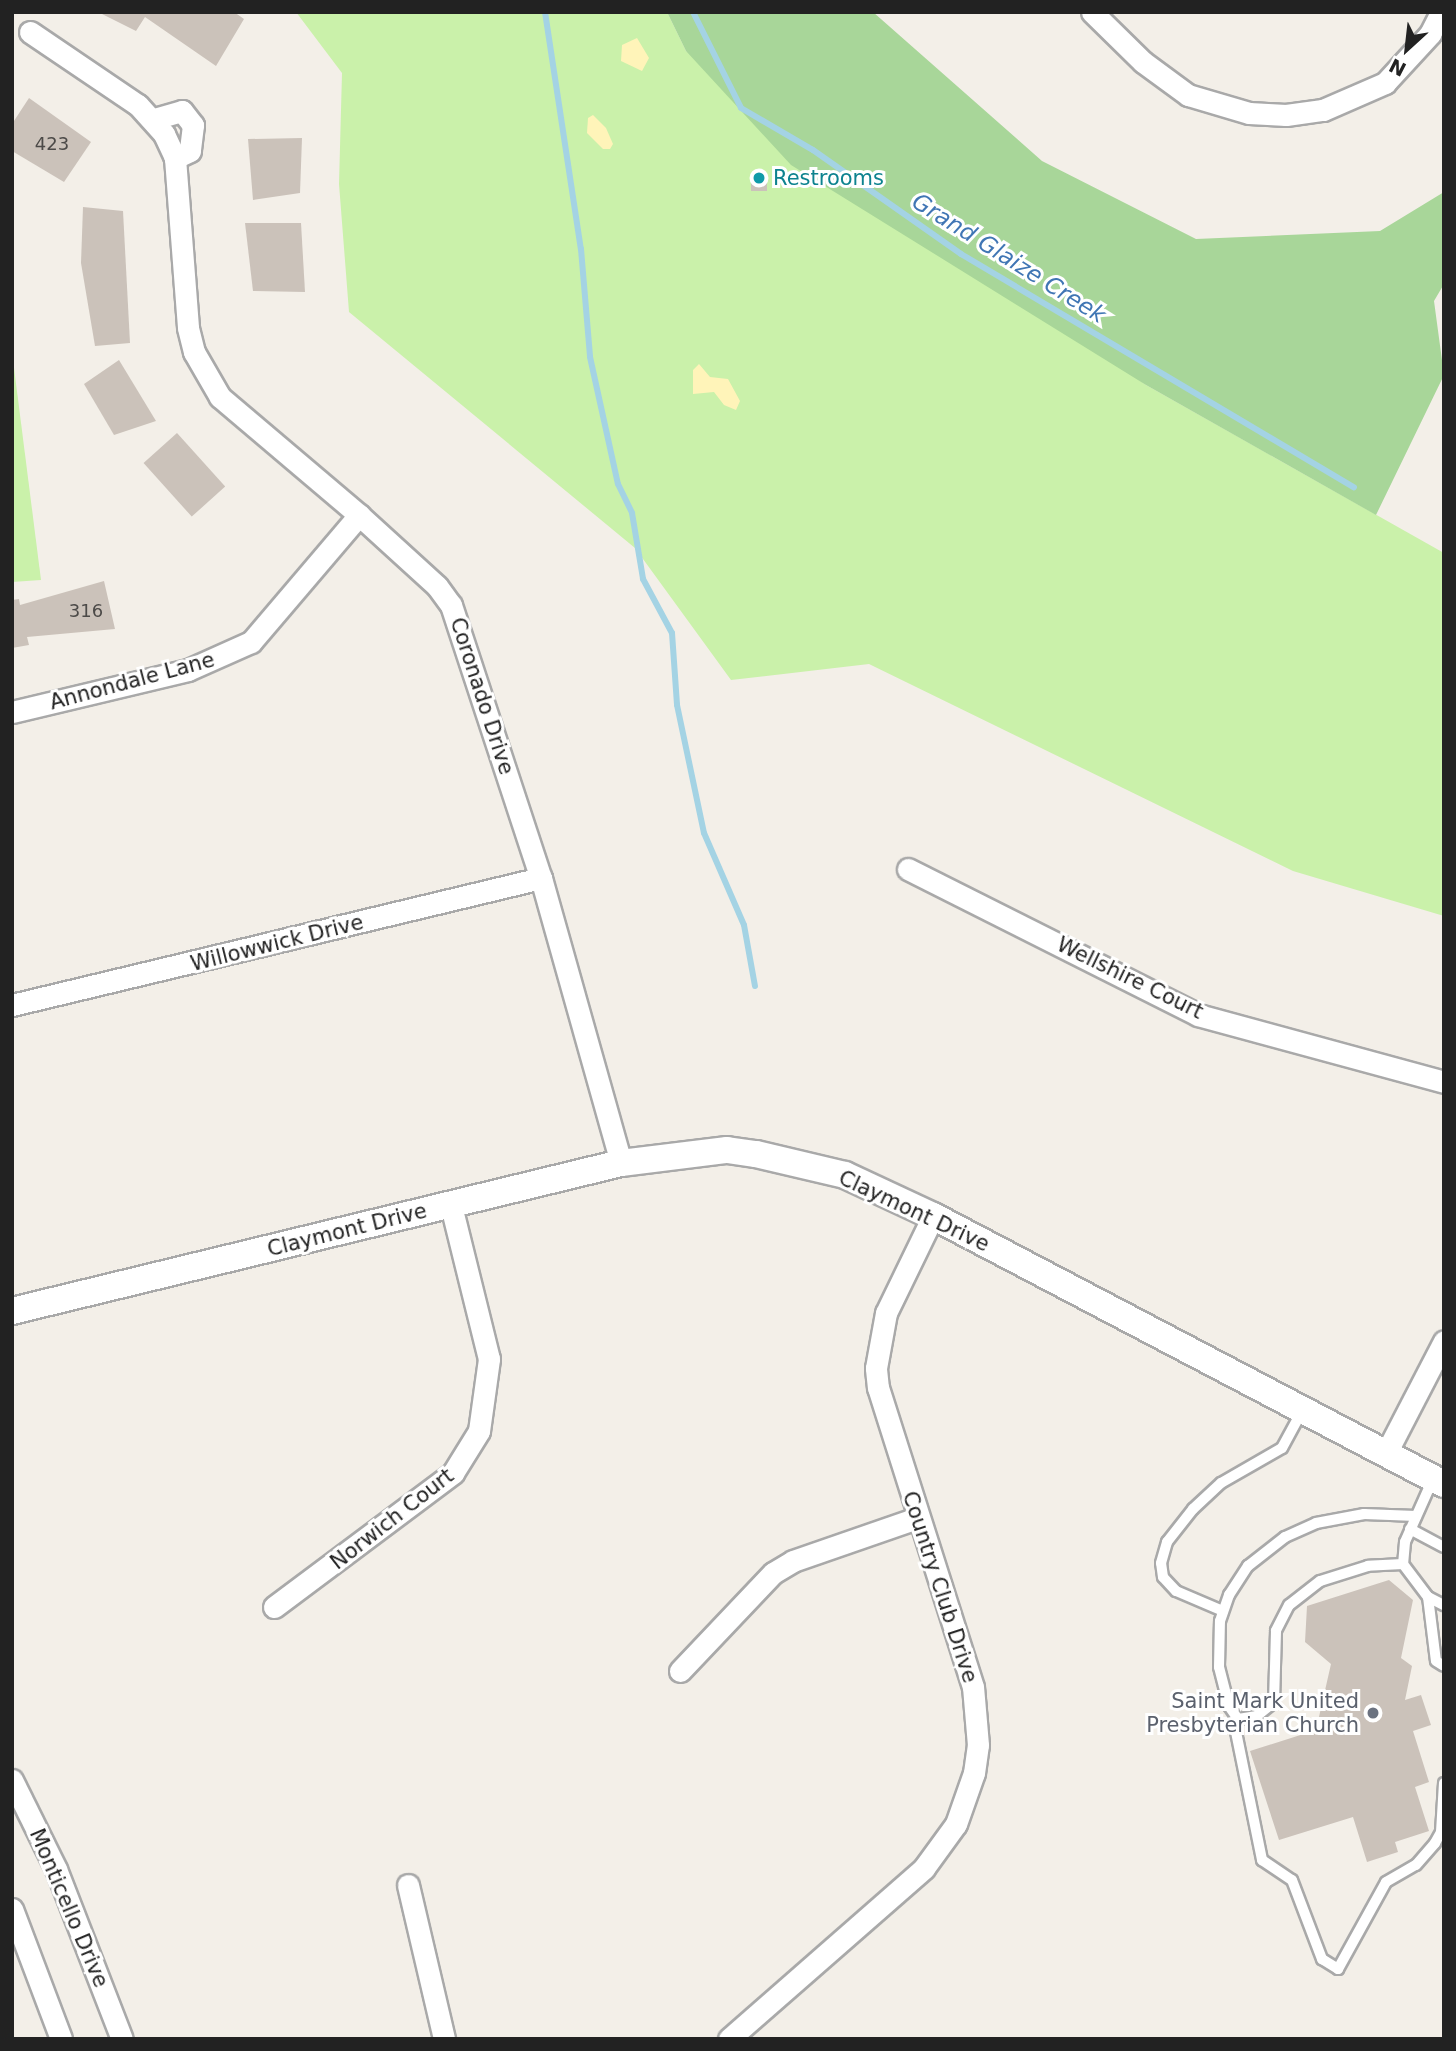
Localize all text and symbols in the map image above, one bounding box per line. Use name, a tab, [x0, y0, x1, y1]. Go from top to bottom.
north arrow	[1372, 14, 1442, 84]
text: N	[1385, 54, 1410, 81]
house number: 423	[35, 133, 69, 155]
place label: Restrooms	[773, 165, 884, 191]
marker: Restrooms	[751, 170, 767, 186]
water label: Grand Glaize Creek	[907, 187, 1111, 329]
house number: 316	[69, 600, 103, 622]
street label: Coronado Drive	[445, 614, 519, 778]
street label: Annondale Lane	[47, 647, 217, 715]
street label: Willowwick Drive	[188, 909, 366, 977]
street label: Wellshire Court	[1053, 932, 1207, 1024]
street label: Claymont Drive	[835, 1165, 993, 1257]
street label: Claymont Drive	[265, 1198, 429, 1262]
street label: Norwich Court	[325, 1463, 459, 1575]
street label: Country Club Drive	[897, 1488, 983, 1686]
place label: Saint Mark United Presbyterian Church	[1146, 1688, 1359, 1738]
marker: Saint Mark United Presbyterian Church	[1365, 1705, 1381, 1721]
street label: Monticello Drive	[24, 1825, 114, 1991]

